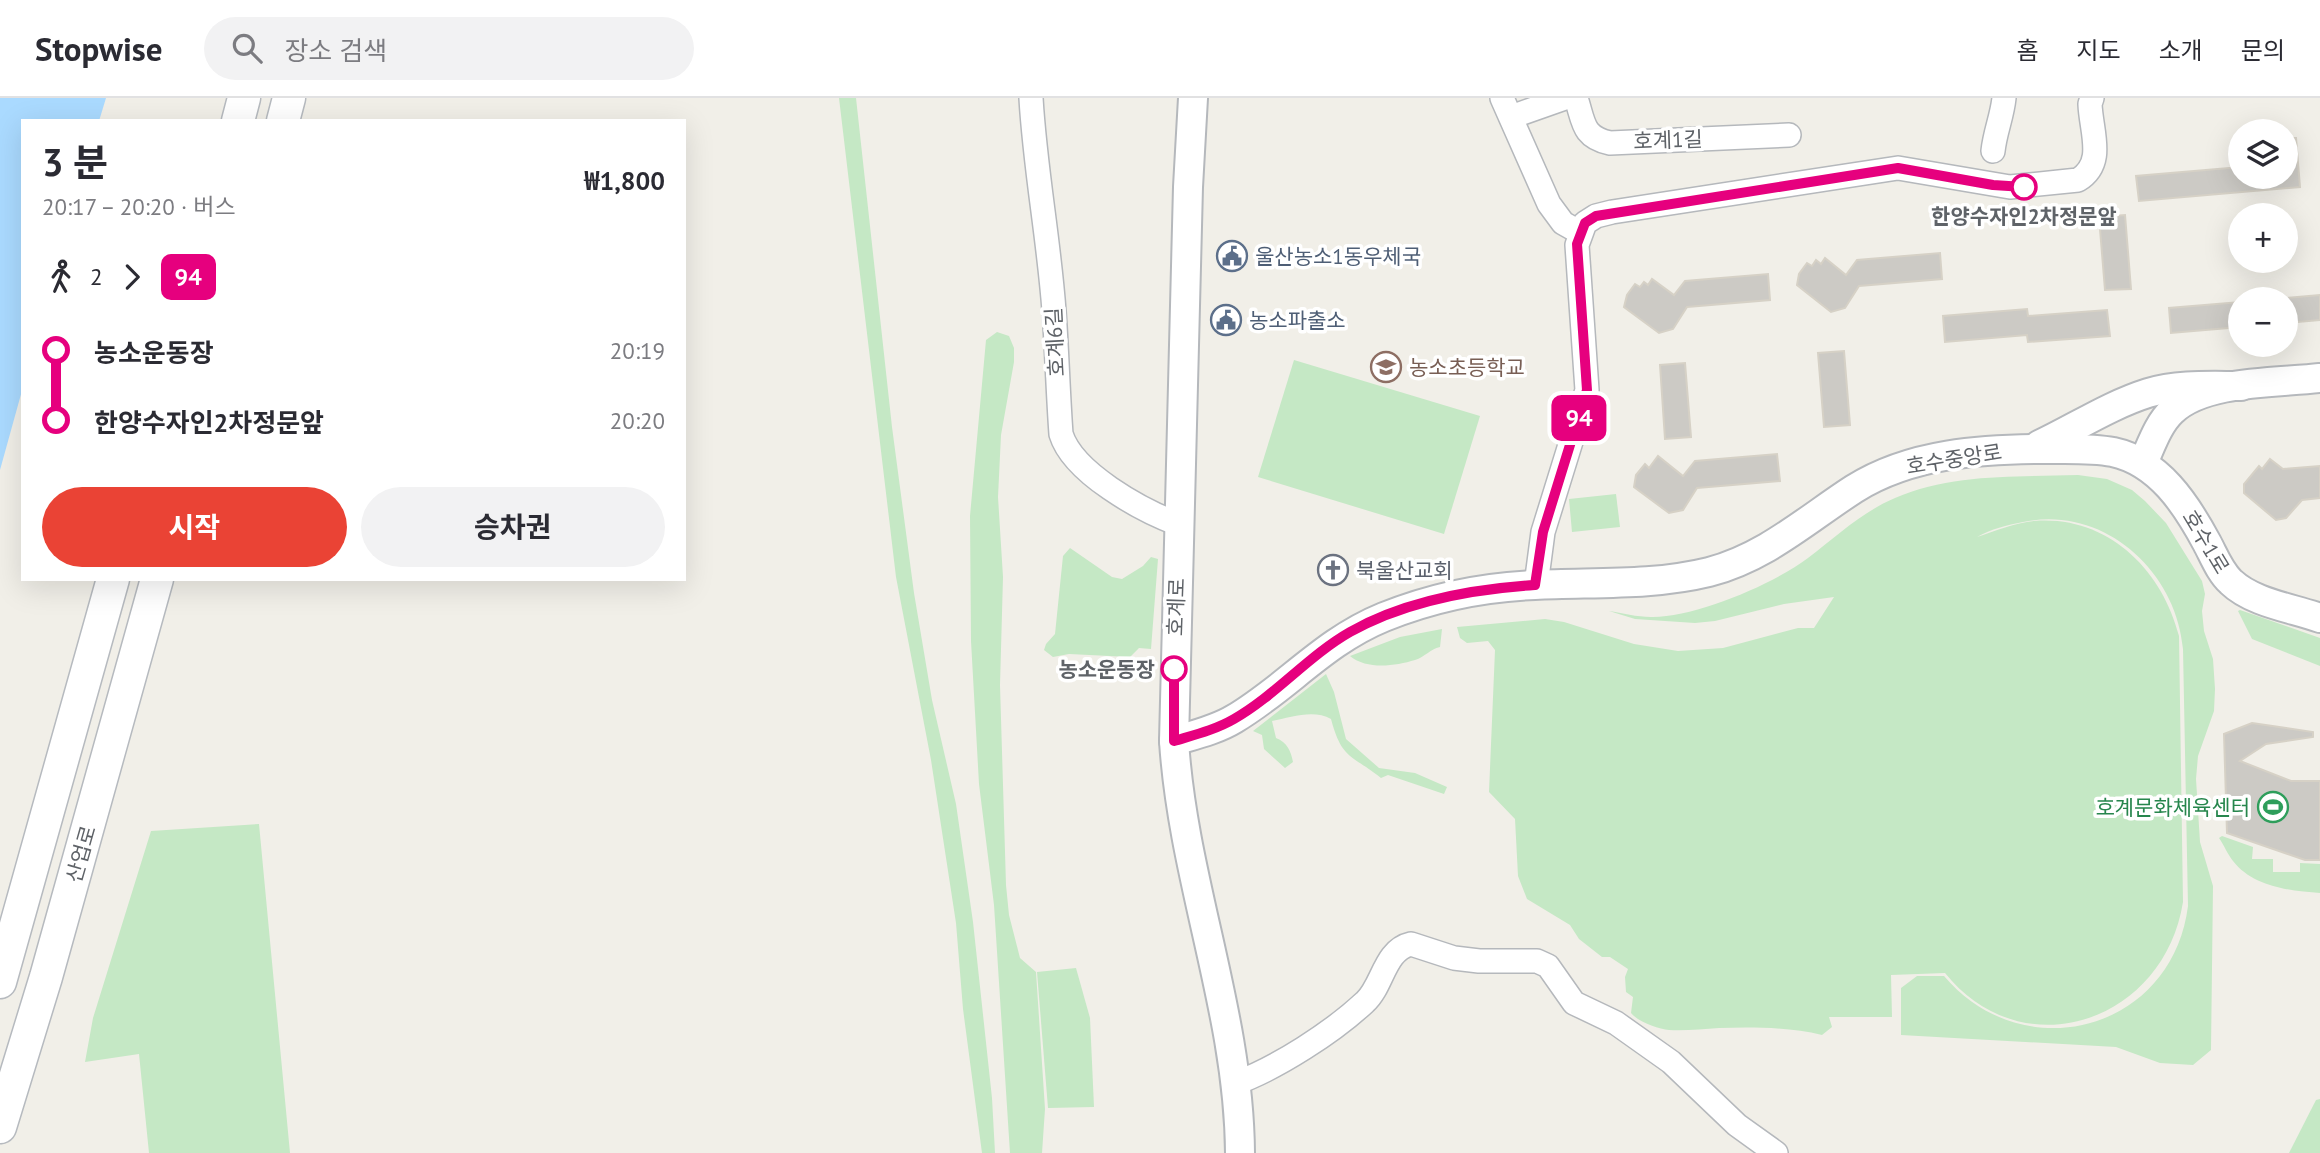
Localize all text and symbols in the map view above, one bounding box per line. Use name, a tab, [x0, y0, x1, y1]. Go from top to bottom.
search box	[204, 17, 694, 80]
text: Stopwise	[35, 27, 162, 70]
icon: search	[228, 29, 266, 67]
text: 장소 검색	[284, 34, 387, 67]
text: 홈	[2016, 35, 2038, 66]
text: 지도	[2076, 35, 2121, 66]
text: 소개	[2159, 35, 2203, 66]
text: 문의	[2241, 35, 2285, 66]
map controls	[2228, 119, 2298, 357]
button: layers	[2228, 119, 2298, 189]
street label: 호계1길	[1633, 125, 1703, 155]
text: 3 분	[42, 137, 108, 186]
text: ₩1,800	[584, 164, 665, 197]
marker: 한양수자인2차정문앞	[2011, 174, 2037, 200]
text: 20:17 – 20:20 · 버스	[42, 192, 236, 221]
place label: 한양수자인2차정문앞	[1931, 203, 2117, 230]
button: +	[2228, 203, 2298, 273]
public building icon: 울산농소1동우체국	[1215, 239, 1249, 273]
place label: 울산농소1동우체국	[1255, 243, 1421, 270]
icon: walk	[42, 258, 80, 296]
icon: forward	[113, 258, 151, 296]
text: 94	[175, 261, 202, 292]
text: 2	[90, 262, 103, 291]
button: −	[2228, 287, 2298, 357]
public building icon: 농소파출소	[1209, 303, 1243, 337]
street label: 호계6길	[1040, 307, 1070, 377]
place label: 농소파출소	[1249, 307, 1346, 334]
text: 농소운동장	[94, 336, 214, 369]
text: 20:19	[610, 336, 665, 365]
school or university icon: 농소초등학교	[1369, 350, 1403, 384]
place label: 농소초등학교	[1409, 354, 1525, 381]
line badge: 94	[1548, 395, 1610, 441]
text: 94	[1565, 402, 1593, 433]
text: 한양수자인2차정문앞	[94, 406, 324, 439]
text: 20:20	[610, 406, 665, 435]
street label: 호수중앙로	[1904, 438, 2004, 480]
button: 시작	[42, 487, 347, 567]
button: 승차권	[361, 487, 665, 567]
street label: 호수1로	[2177, 505, 2235, 579]
church icon: 북울산교회	[1316, 553, 1350, 587]
place label: 북울산교회	[1356, 557, 1453, 584]
street label: 호계로	[1161, 578, 1191, 636]
place label: 농소운동장	[1058, 656, 1155, 683]
marker: 농소운동장	[1161, 656, 1187, 682]
sports icon: 호계문화체육센터	[2256, 790, 2290, 824]
place label: 호계문화체육센터	[2095, 794, 2250, 821]
street label: 산업로	[60, 822, 102, 886]

